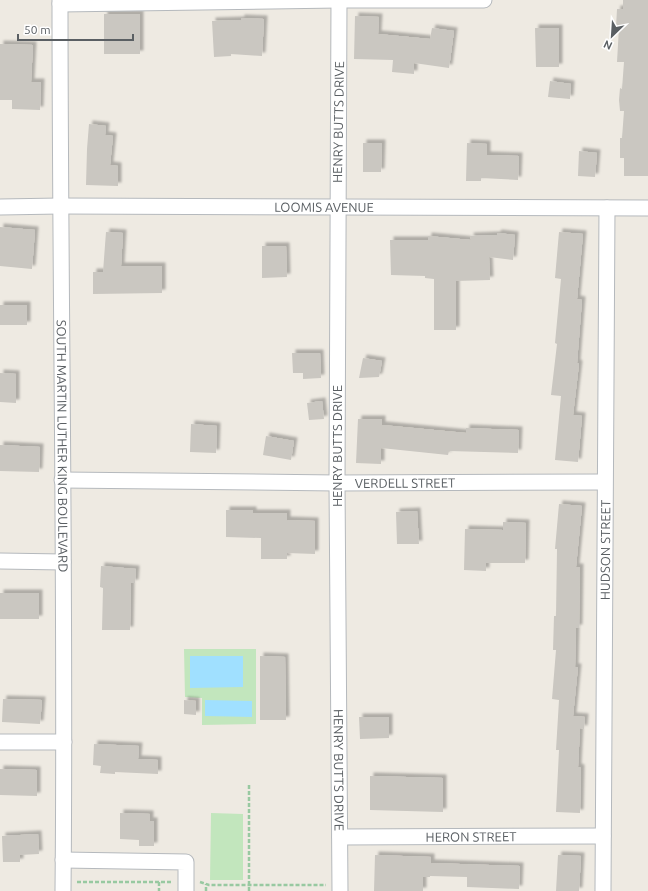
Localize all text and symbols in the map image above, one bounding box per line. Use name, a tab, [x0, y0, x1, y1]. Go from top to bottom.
scale bar	[18, 16, 133, 42]
north arrow	[592, 16, 632, 56]
text: 50 m	[24, 23, 51, 36]
text: N	[602, 38, 614, 52]
street label: HENRY BUTTS DRIVE	[330, 61, 346, 183]
street label: LOOMIS AVENUE	[274, 200, 374, 214]
street label: SOUTH MARTIN LUTHER KING BOULEVARD	[55, 320, 70, 572]
street label: HENRY BUTTS DRIVE	[330, 385, 344, 507]
street label: VERDELL STREET	[355, 476, 455, 490]
street label: HUDSON STREET	[598, 500, 612, 600]
street label: HENRY BUTTS DRIVE	[332, 709, 347, 831]
street label: HERON STREET	[426, 829, 516, 844]

